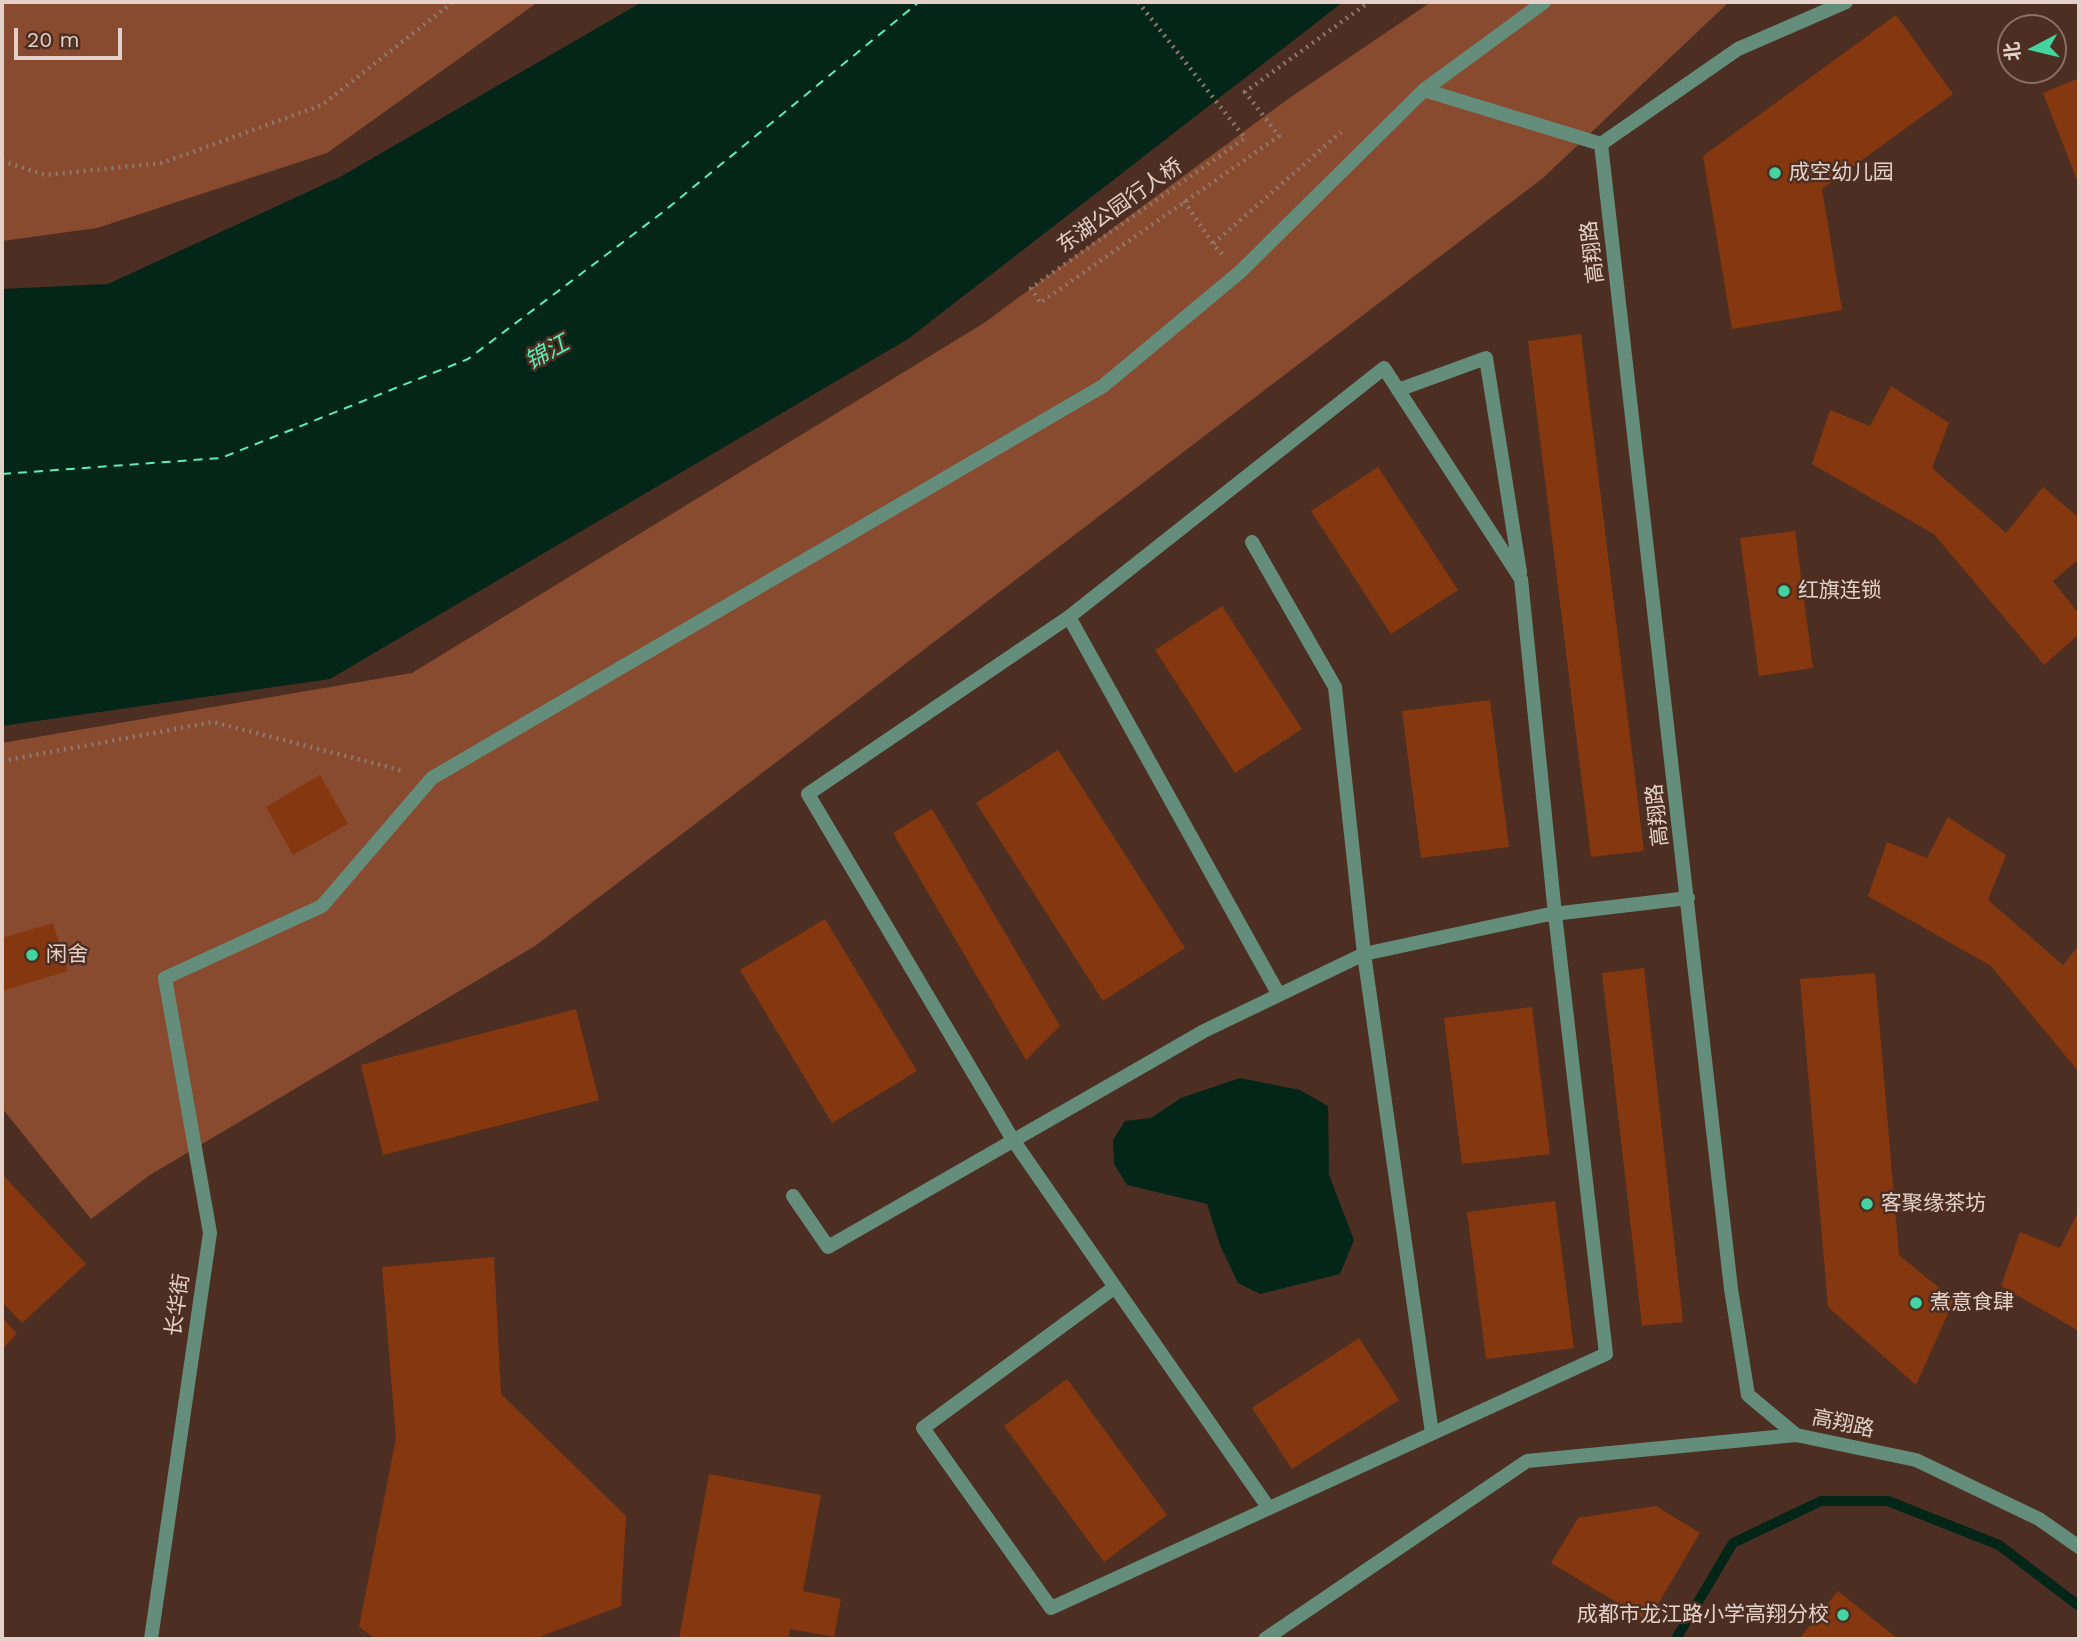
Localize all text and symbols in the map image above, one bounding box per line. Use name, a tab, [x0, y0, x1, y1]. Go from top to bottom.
scale bar	[18, 14, 126, 58]
north arrow	[1997, 14, 2067, 84]
text: 20 m	[27, 27, 79, 52]
text: 北	[2000, 41, 2025, 62]
street label: 东湖公园行人桥	[1053, 154, 1187, 258]
place label: 成空幼儿园	[1789, 160, 1894, 186]
marker: 成空幼儿园	[1767, 165, 1783, 181]
street label: 高翔路	[1577, 219, 1609, 285]
water label: 锦江	[520, 330, 574, 376]
place label: 红旗连锁	[1798, 578, 1882, 604]
marker: 红旗连锁	[1776, 583, 1792, 599]
street label: 高翔路	[1642, 782, 1674, 848]
place label: 闲舍	[46, 942, 88, 968]
marker: 闲舍	[24, 947, 40, 963]
place label: 客聚缘茶坊	[1881, 1191, 1986, 1217]
marker: 客聚缘茶坊	[1859, 1196, 1875, 1212]
street label: 长华街	[161, 1272, 195, 1338]
place label: 煮意食肆	[1930, 1290, 2014, 1316]
marker: 煮意食肆	[1908, 1295, 1924, 1311]
street label: 高翔路	[1810, 1405, 1876, 1443]
place label: 成都市龙江路小学高翔分校	[1577, 1602, 1829, 1628]
marker: 成都市龙江路小学高翔分校	[1835, 1607, 1851, 1623]

